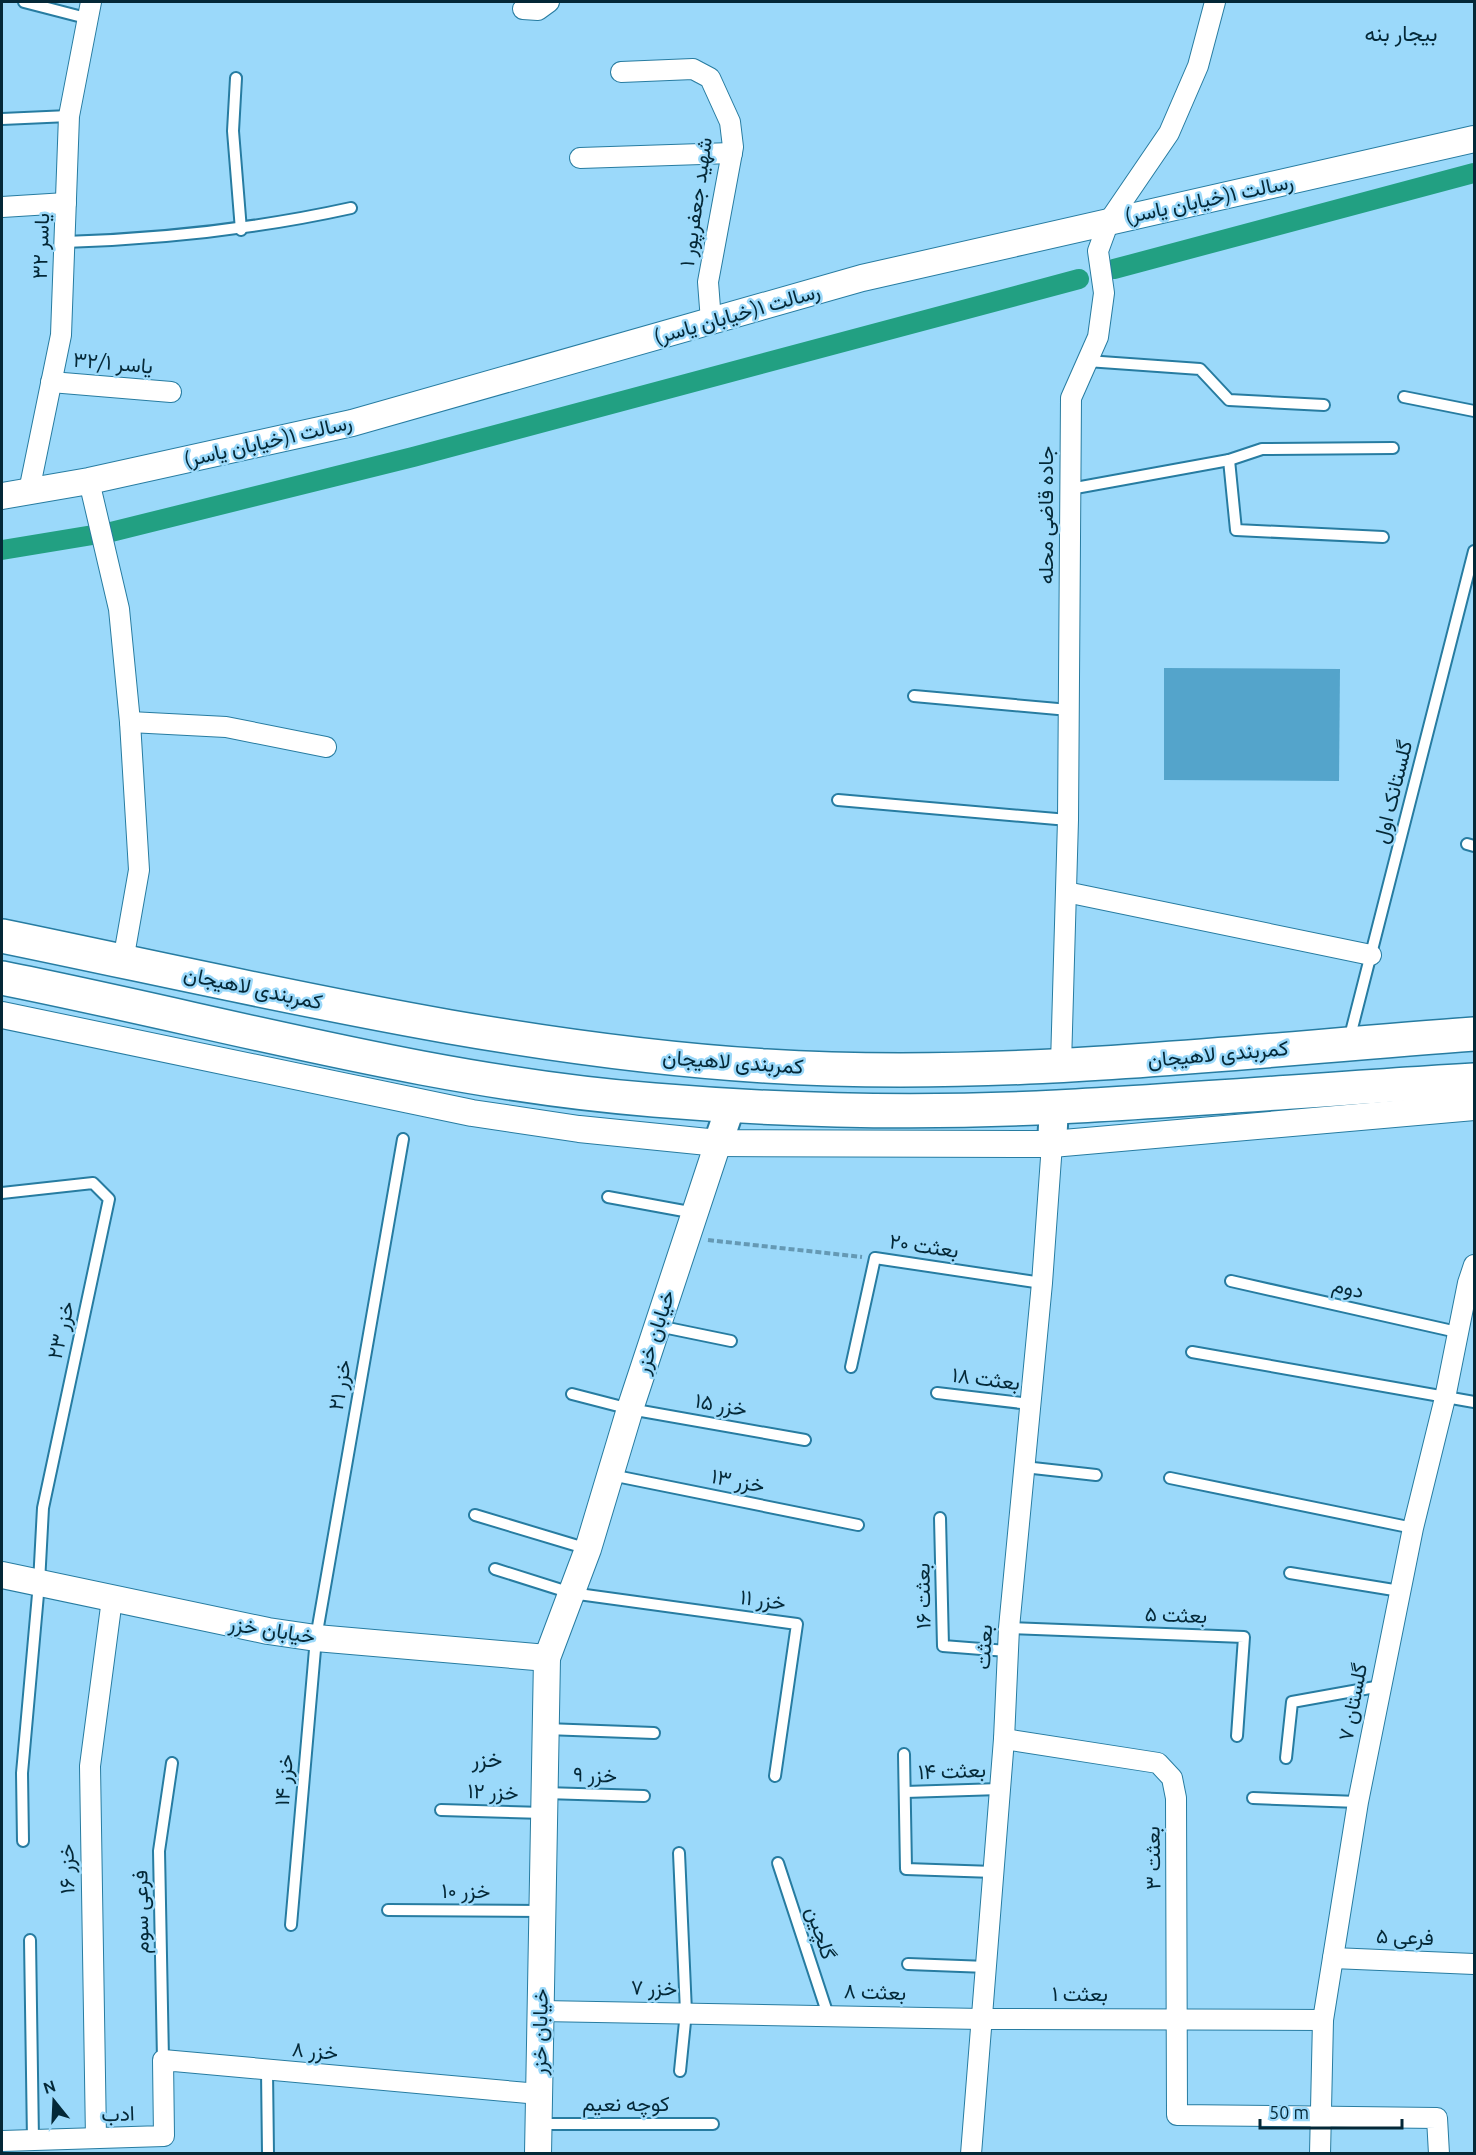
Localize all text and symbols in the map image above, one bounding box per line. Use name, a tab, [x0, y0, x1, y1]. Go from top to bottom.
district label: بیجار بنه	[1364, 20, 1438, 47]
street label: شهید جعفرپور ۱	[674, 136, 719, 268]
street label: رسالت ۱(خیابان یاسر)	[1122, 168, 1296, 230]
street label: یاسر ۳۲	[27, 212, 55, 280]
street label: رسالت ۱(خیابان یاسر)	[651, 278, 823, 350]
street label: یاسر ۳۲/۱	[72, 347, 154, 379]
street label: رسالت ۱(خیابان یاسر)	[181, 409, 355, 473]
street label: جاده قاضی محله	[1033, 446, 1058, 584]
street label: گلستانک اول	[1368, 738, 1418, 846]
street label: کمربندی لاهیجان	[181, 961, 325, 1015]
street label: کمربندی لاهیجان	[1147, 1035, 1289, 1073]
street label: کمربندی لاهیجان	[662, 1044, 804, 1080]
street label: بعثت ۲۰	[888, 1228, 960, 1263]
street label: دوم	[1329, 1272, 1366, 1305]
street label: خیابان خزر	[629, 1287, 681, 1378]
street label: خزر ۲۳	[42, 1298, 80, 1362]
street label: خزر ۲۱	[323, 1358, 357, 1412]
street label: بعثت ۱۸	[951, 1362, 1022, 1395]
street label: خزر ۱۵	[693, 1388, 749, 1422]
street label: خزر ۱۳	[709, 1463, 767, 1499]
street label: بعثت ۱۶	[909, 1563, 936, 1629]
street label: خزر ۱۱	[738, 1584, 788, 1616]
street label: بعثت ۵	[1144, 1601, 1208, 1628]
street label: خیابان خزر	[226, 1610, 317, 1650]
street label: بعثت	[970, 1624, 997, 1670]
street label: گلستان ۷	[1333, 1661, 1372, 1743]
district label: خزر	[471, 1746, 502, 1773]
street label: خزر ۱۴	[269, 1753, 299, 1807]
street label: بعثت ۱۴	[918, 1757, 986, 1784]
street label: خزر ۹	[573, 1761, 617, 1789]
street label: خزر ۱۲	[467, 1778, 519, 1806]
street label: بعثت ۳	[1139, 1826, 1166, 1890]
street label: خزر ۱۶	[54, 1844, 80, 1894]
street label: فرعی سوم	[127, 1870, 156, 1954]
street label: خزر ۱۰	[442, 1878, 490, 1904]
street label: گلچین	[799, 1903, 842, 1963]
street label: فرعی ۵	[1376, 1923, 1434, 1951]
street label: خزر ۷	[631, 1975, 677, 2001]
street label: بعثت ۸	[843, 1978, 907, 2005]
street label: بعثت ۱	[1052, 1981, 1108, 2006]
street label: خیابان خزر	[526, 1988, 554, 2077]
street label: خزر ۸	[291, 2036, 339, 2066]
north arrow	[24, 2071, 84, 2131]
text: N	[41, 2076, 58, 2097]
street label: کوچه نعیم	[582, 2091, 670, 2118]
scale bar	[1260, 2092, 1402, 2130]
street label: ادب	[101, 2100, 135, 2127]
text: 50 m	[1269, 2102, 1309, 2122]

